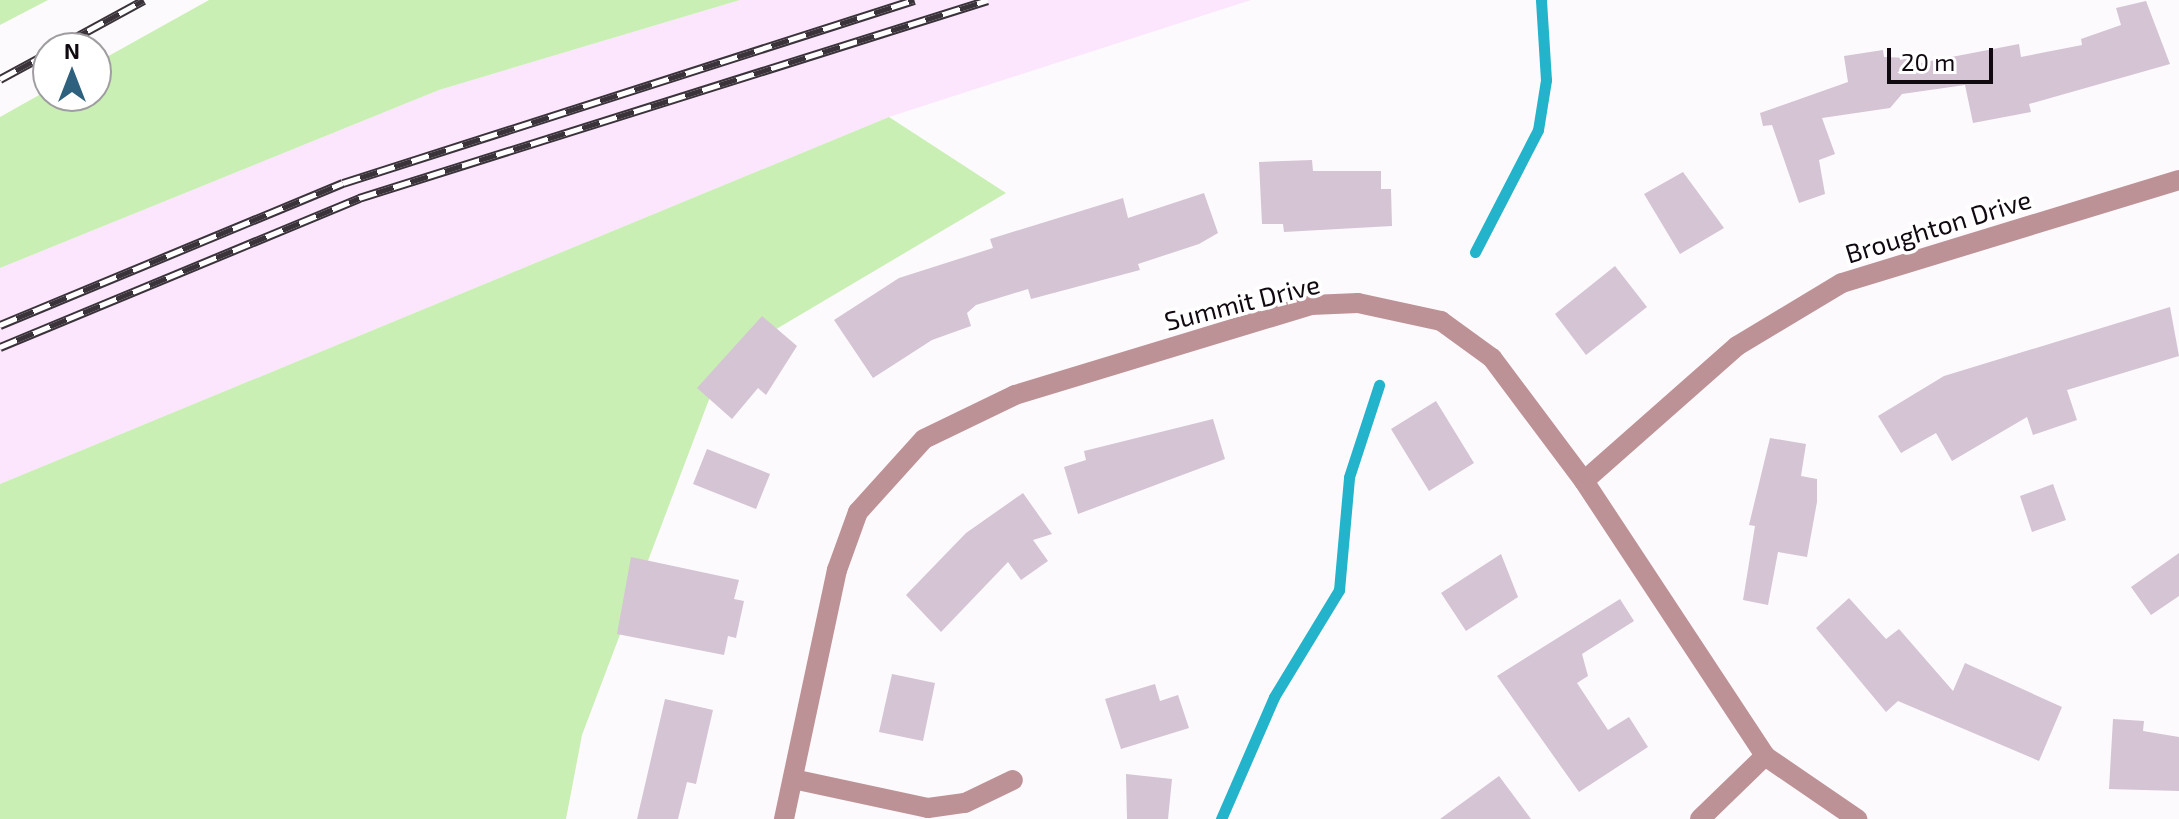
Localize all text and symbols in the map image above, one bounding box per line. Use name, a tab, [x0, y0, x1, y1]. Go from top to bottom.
north arrow	[32, 32, 112, 112]
scale bar	[1891, 32, 1997, 82]
text: N	[64, 37, 80, 63]
text: 20 m	[1901, 47, 1955, 76]
street label: Broughton Drive	[1841, 183, 2035, 269]
street label: Summit Drive	[1161, 268, 1323, 336]

